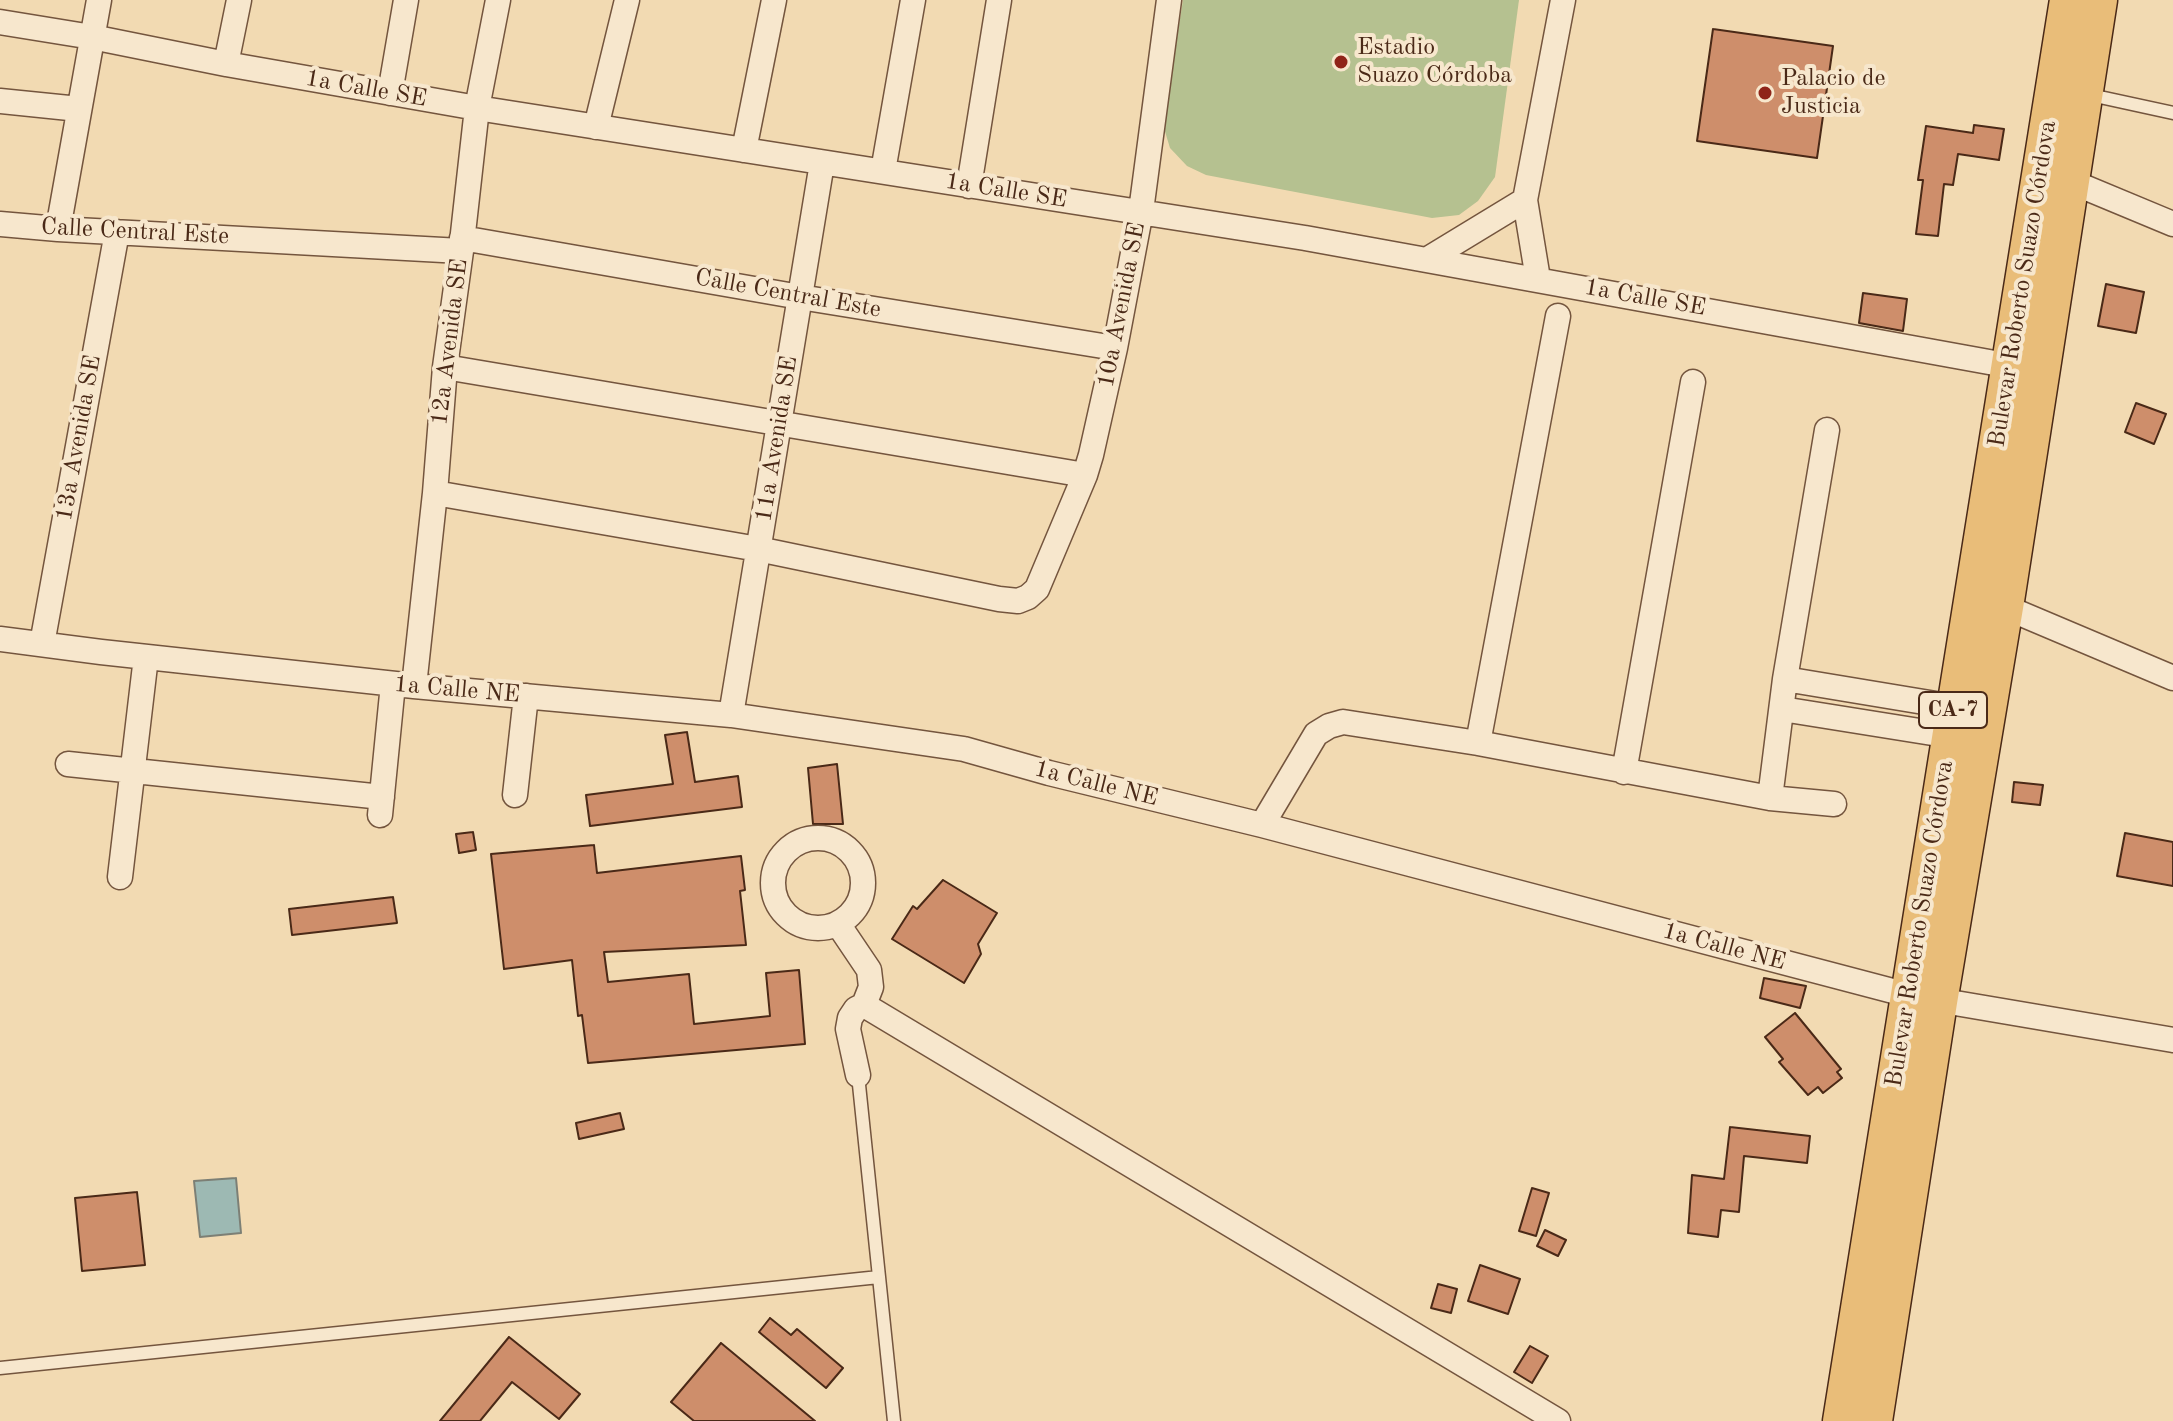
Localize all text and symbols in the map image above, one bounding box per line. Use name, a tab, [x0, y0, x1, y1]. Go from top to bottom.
place label: Estadio Suazo Córdoba	[1357, 34, 1512, 90]
marker: Estadio Suazo Córdoba	[1332, 53, 1350, 71]
street label: 1a Calle SE	[303, 64, 429, 114]
place label: Palacio de Justicia	[1781, 65, 1886, 121]
marker: Palacio de Justicia	[1756, 84, 1774, 102]
street label: Bulevar Roberto Suazo Córdova	[1983, 119, 2063, 449]
street label: 1a Calle SE	[943, 167, 1069, 215]
street label: Calle Central Este	[40, 213, 230, 251]
street label: 10a Avenida SE	[1092, 220, 1152, 390]
street label: 12a Avenida SE	[425, 257, 475, 427]
street label: Calle Central Este	[693, 263, 883, 325]
street label: 1a Calle SE	[1582, 273, 1708, 323]
street label: 13a Avenida SE	[50, 353, 108, 523]
street label: 11a Avenida SE	[750, 354, 804, 524]
street label: 1a Calle NE	[393, 670, 521, 710]
road number: CA-7	[1919, 692, 1987, 728]
street label: 1a Calle NE	[1031, 755, 1161, 813]
street label: Bulevar Roberto Suazo Córdova	[1880, 759, 1960, 1089]
street label: 1a Calle NE	[1659, 917, 1789, 977]

